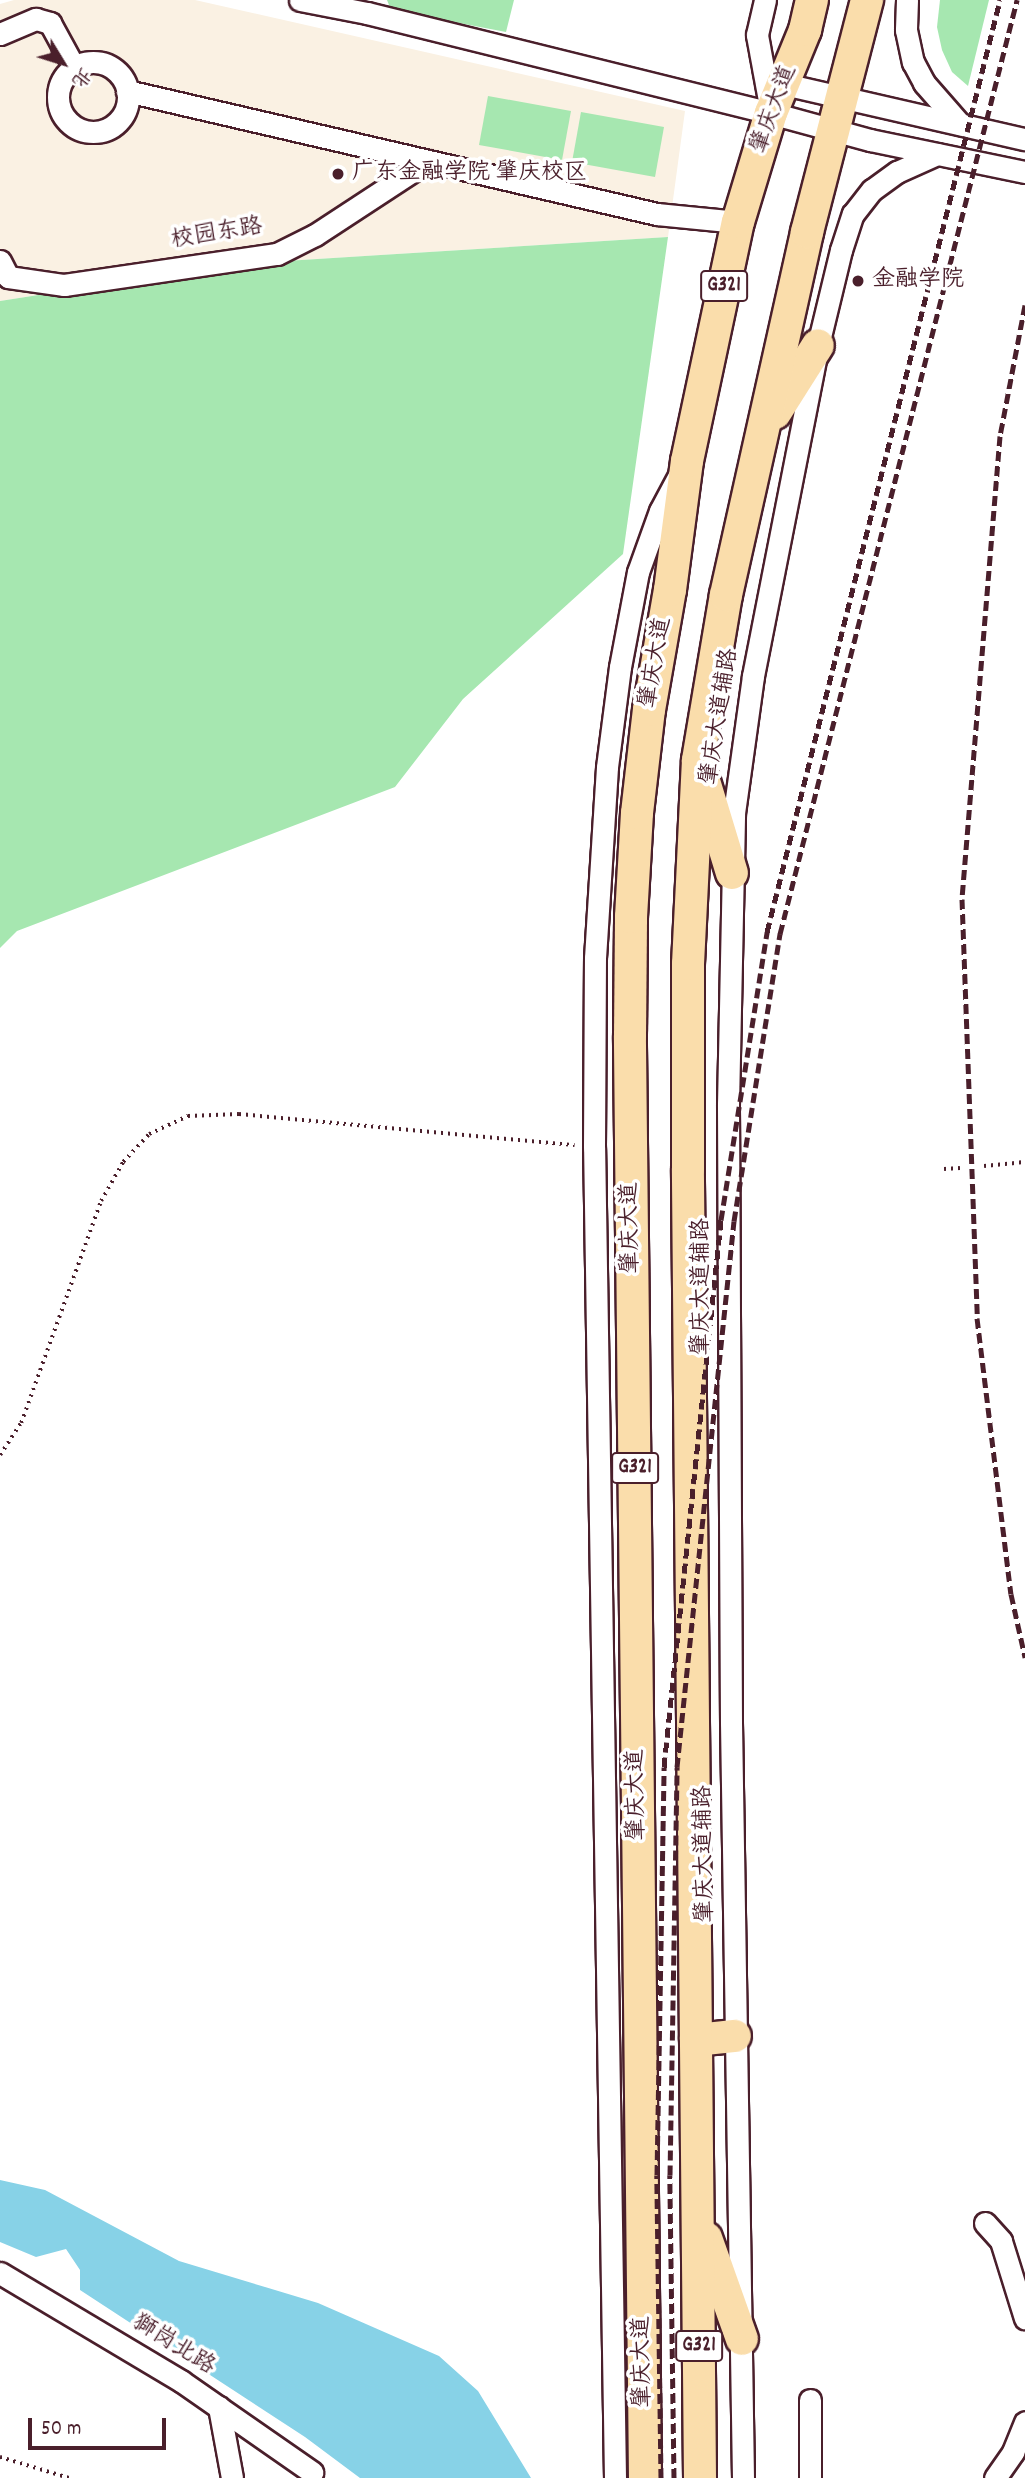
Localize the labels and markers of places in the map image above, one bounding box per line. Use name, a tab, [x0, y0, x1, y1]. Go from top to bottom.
place label: 广东金融学院 肇庆校区	[352, 160, 587, 188]
marker: 广东金融学院 肇庆校区	[330, 166, 346, 182]
place label: 金融学院	[872, 267, 964, 295]
marker: 金融学院	[850, 273, 866, 289]

